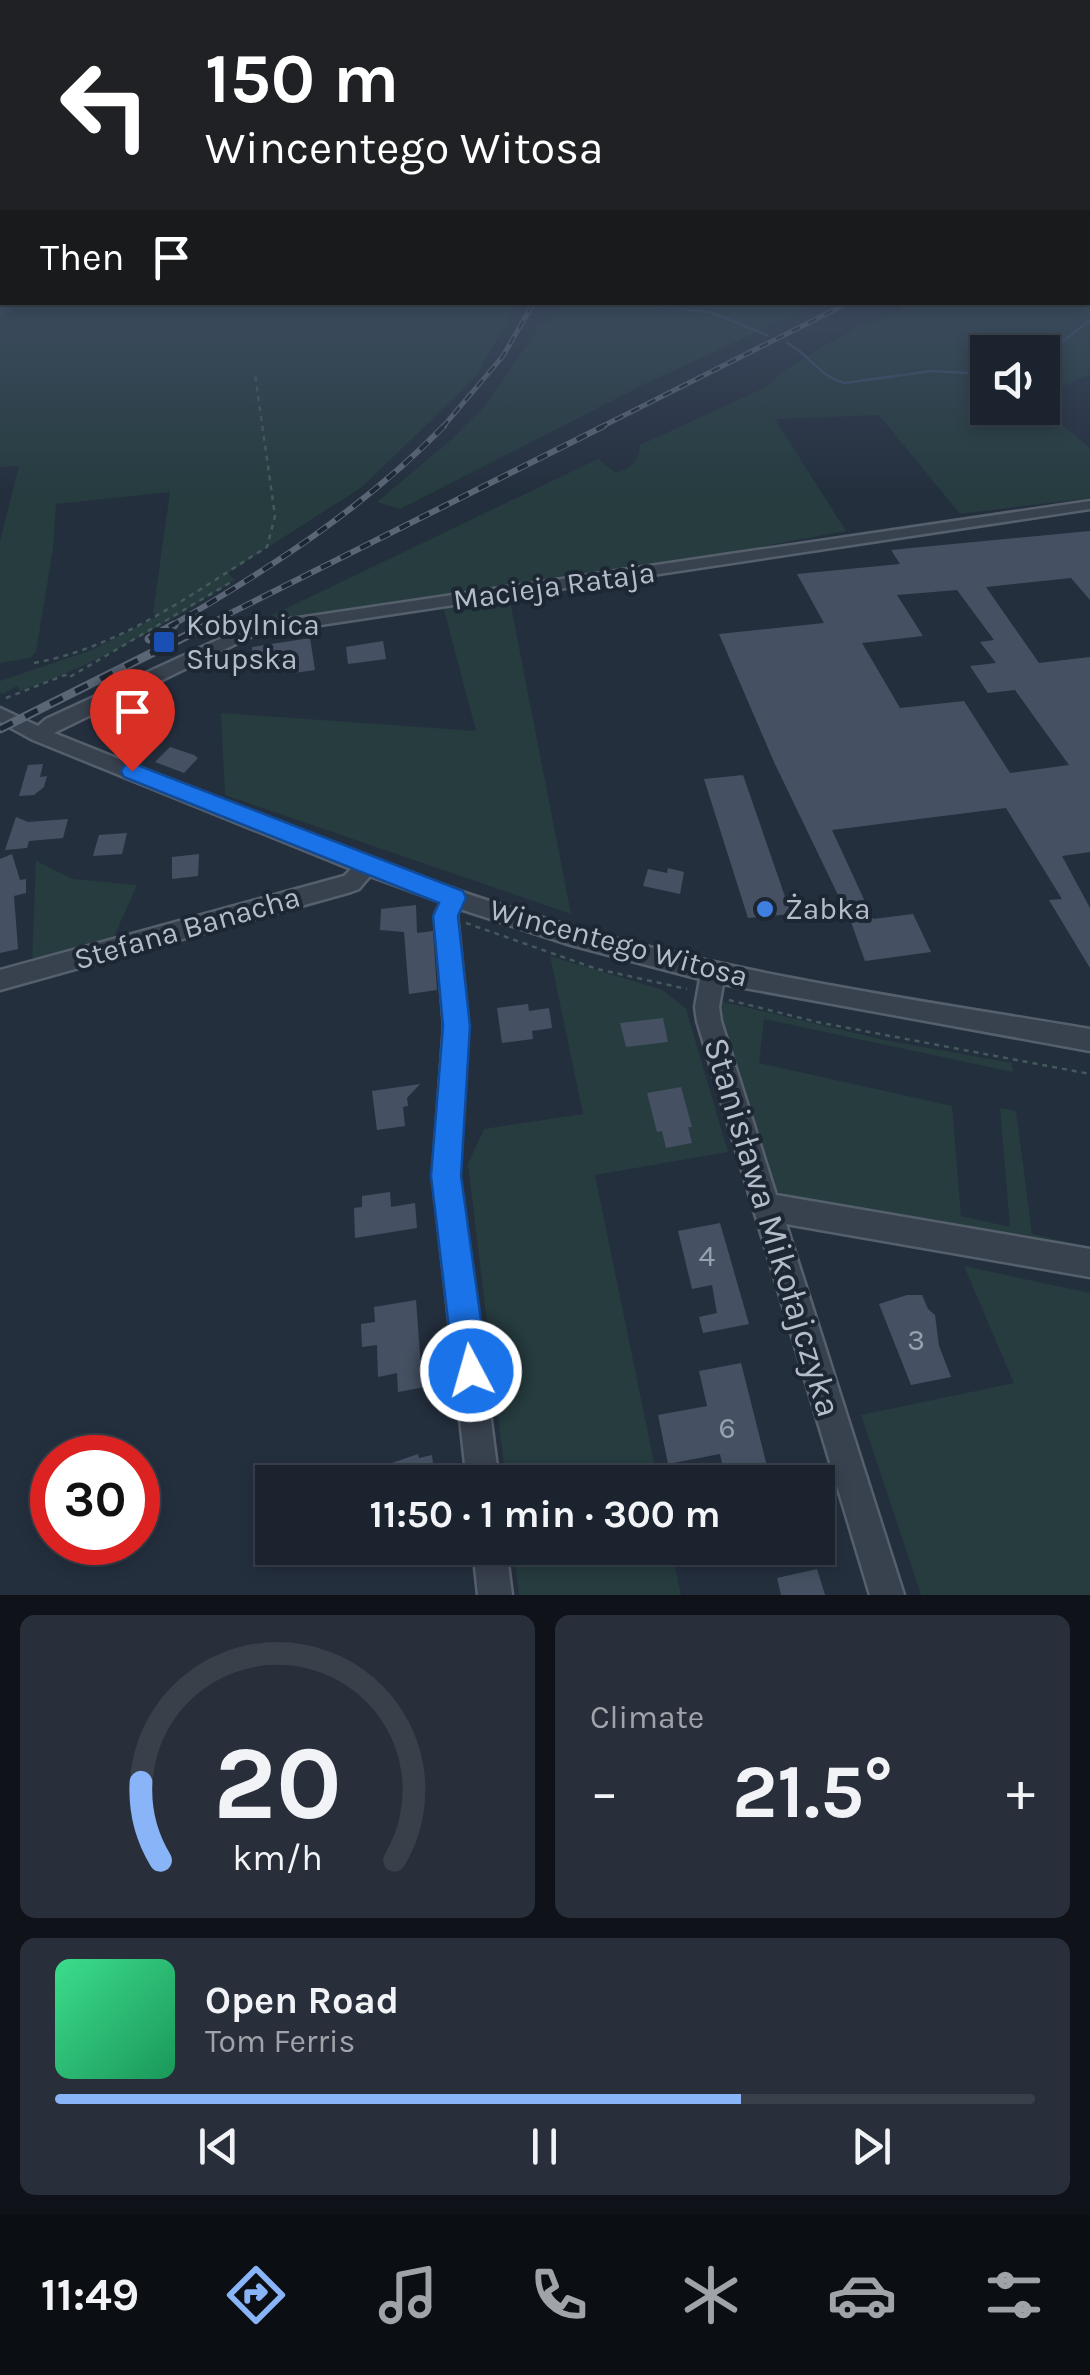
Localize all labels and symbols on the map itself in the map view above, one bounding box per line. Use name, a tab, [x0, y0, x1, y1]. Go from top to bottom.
street label: Macieja Rataja	[451, 554, 657, 618]
place label: Kobylnica Słupska	[186, 607, 320, 677]
marker: Kobylnica Słupska	[151, 629, 177, 655]
pin	[90, 669, 175, 772]
street label: Stefana Banacha	[70, 879, 304, 977]
street label: Wincentego Witosa	[486, 891, 752, 995]
place label: Żabka	[785, 891, 870, 927]
marker: Żabka	[754, 898, 776, 920]
street label: Stanisława Mikołajczyka	[695, 1033, 850, 1422]
house number: 4	[699, 1238, 716, 1274]
position arrow	[419, 1319, 523, 1423]
house number: 3	[907, 1322, 925, 1358]
house number: 6	[718, 1410, 736, 1446]
speed limit sign: 30	[30, 1435, 160, 1565]

